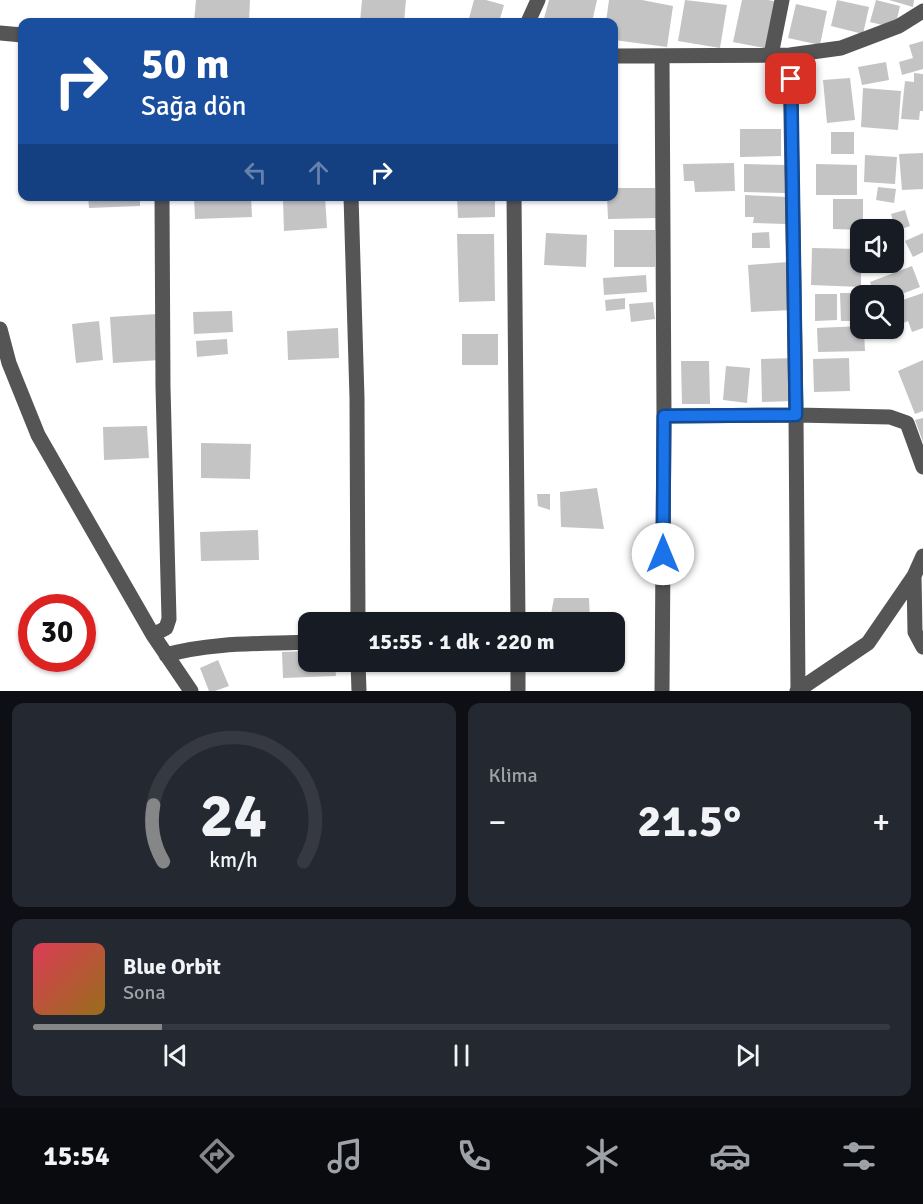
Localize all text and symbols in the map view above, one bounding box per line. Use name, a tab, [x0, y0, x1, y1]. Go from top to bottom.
text: 50 m	[141, 39, 230, 90]
icon: right	[42, 42, 120, 120]
pin	[765, 53, 816, 104]
icon: arrive	[774, 62, 807, 95]
text: Sağa dön	[141, 90, 247, 123]
icon: left	[239, 156, 272, 189]
icon: ahead	[302, 156, 335, 189]
icon: right	[365, 156, 398, 189]
map controls	[850, 219, 904, 339]
button: sound	[850, 219, 904, 273]
button: search	[850, 285, 904, 339]
position arrow	[631, 522, 695, 586]
speed limit sign: 30	[18, 594, 96, 672]
text: 15:55 · 1 dk · 220 m	[368, 628, 555, 655]
text: Klima	[489, 763, 538, 788]
text: 24	[200, 777, 267, 854]
text: 21.5°	[637, 794, 741, 849]
text: −	[489, 802, 506, 843]
text: +	[872, 802, 890, 843]
text: km/h	[209, 847, 258, 873]
text: Blue Orbit	[123, 953, 221, 980]
text: Sona	[123, 980, 166, 1005]
icon: previous	[159, 1039, 192, 1072]
icon: pause	[445, 1039, 478, 1072]
icon: next	[731, 1039, 764, 1072]
icon: directions	[196, 1135, 238, 1177]
icon: music	[324, 1135, 366, 1177]
icon: phone	[453, 1135, 495, 1177]
icon: climate	[581, 1135, 623, 1177]
icon: car	[709, 1135, 751, 1177]
icon: filters	[838, 1135, 880, 1177]
text: 15:54	[43, 1140, 109, 1173]

